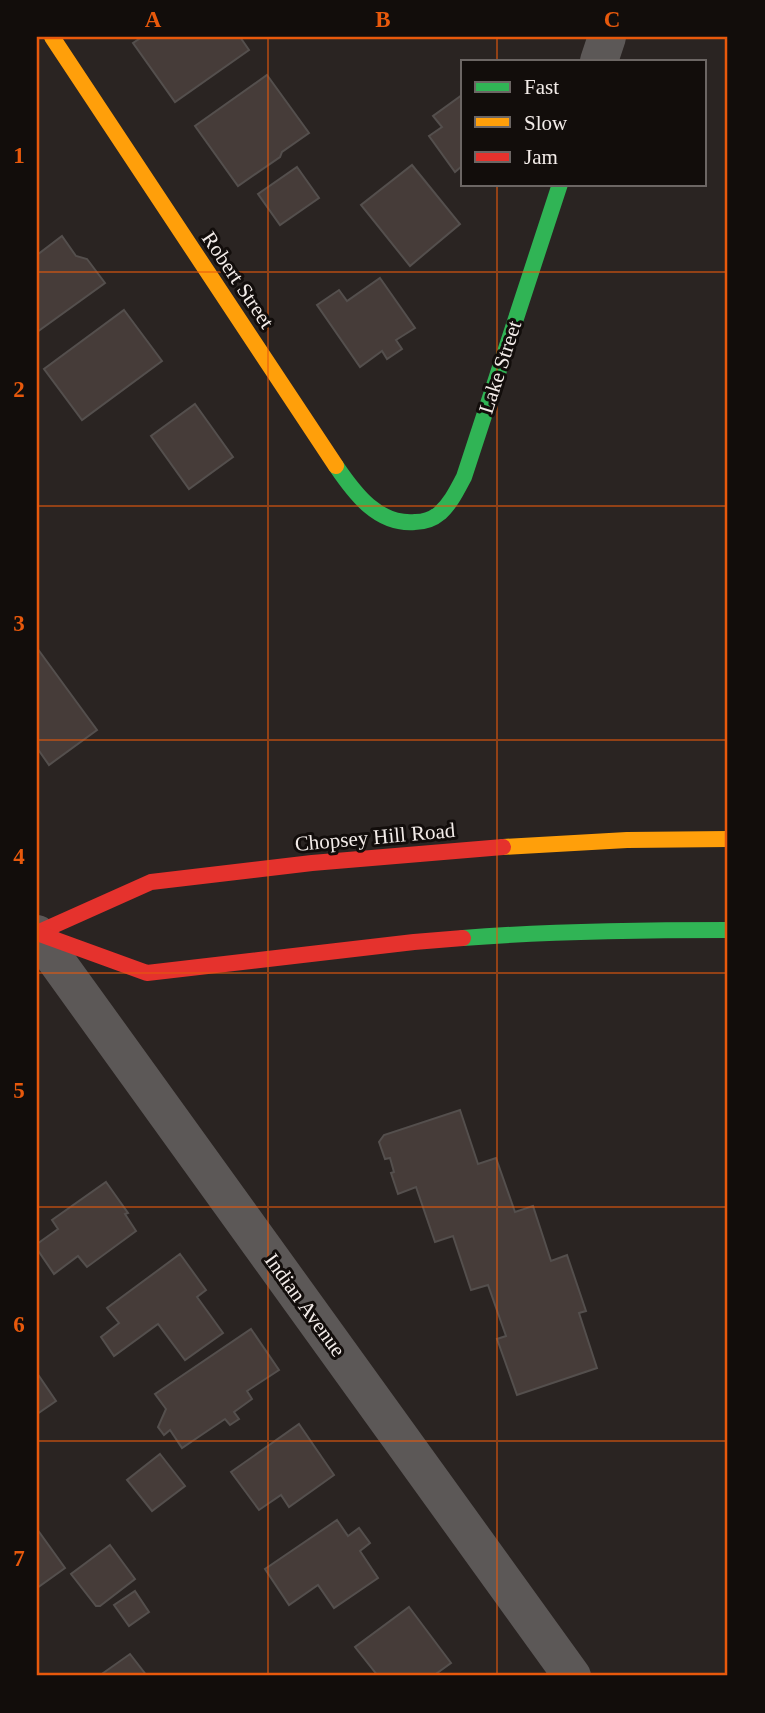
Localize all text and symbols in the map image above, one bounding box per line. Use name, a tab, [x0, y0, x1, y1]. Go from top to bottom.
text: A	[145, 7, 162, 32]
text: B	[375, 7, 391, 32]
text: C	[604, 7, 620, 32]
legend	[461, 60, 706, 186]
text: Fast	[524, 75, 559, 99]
text: Slow	[524, 111, 568, 135]
text: 1	[13, 143, 25, 168]
text: Jam	[524, 145, 558, 169]
street label: Robert Street	[197, 227, 279, 333]
street label: Lake Street	[474, 317, 526, 416]
text: 2	[13, 377, 25, 402]
text: 3	[13, 611, 25, 636]
street label: Chopsey Hill Road	[294, 818, 457, 856]
text: 4	[13, 844, 25, 869]
text: 5	[13, 1078, 25, 1103]
street label: Indian Avenue	[260, 1249, 350, 1361]
text: 6	[13, 1312, 25, 1337]
text: 7	[13, 1546, 25, 1571]

